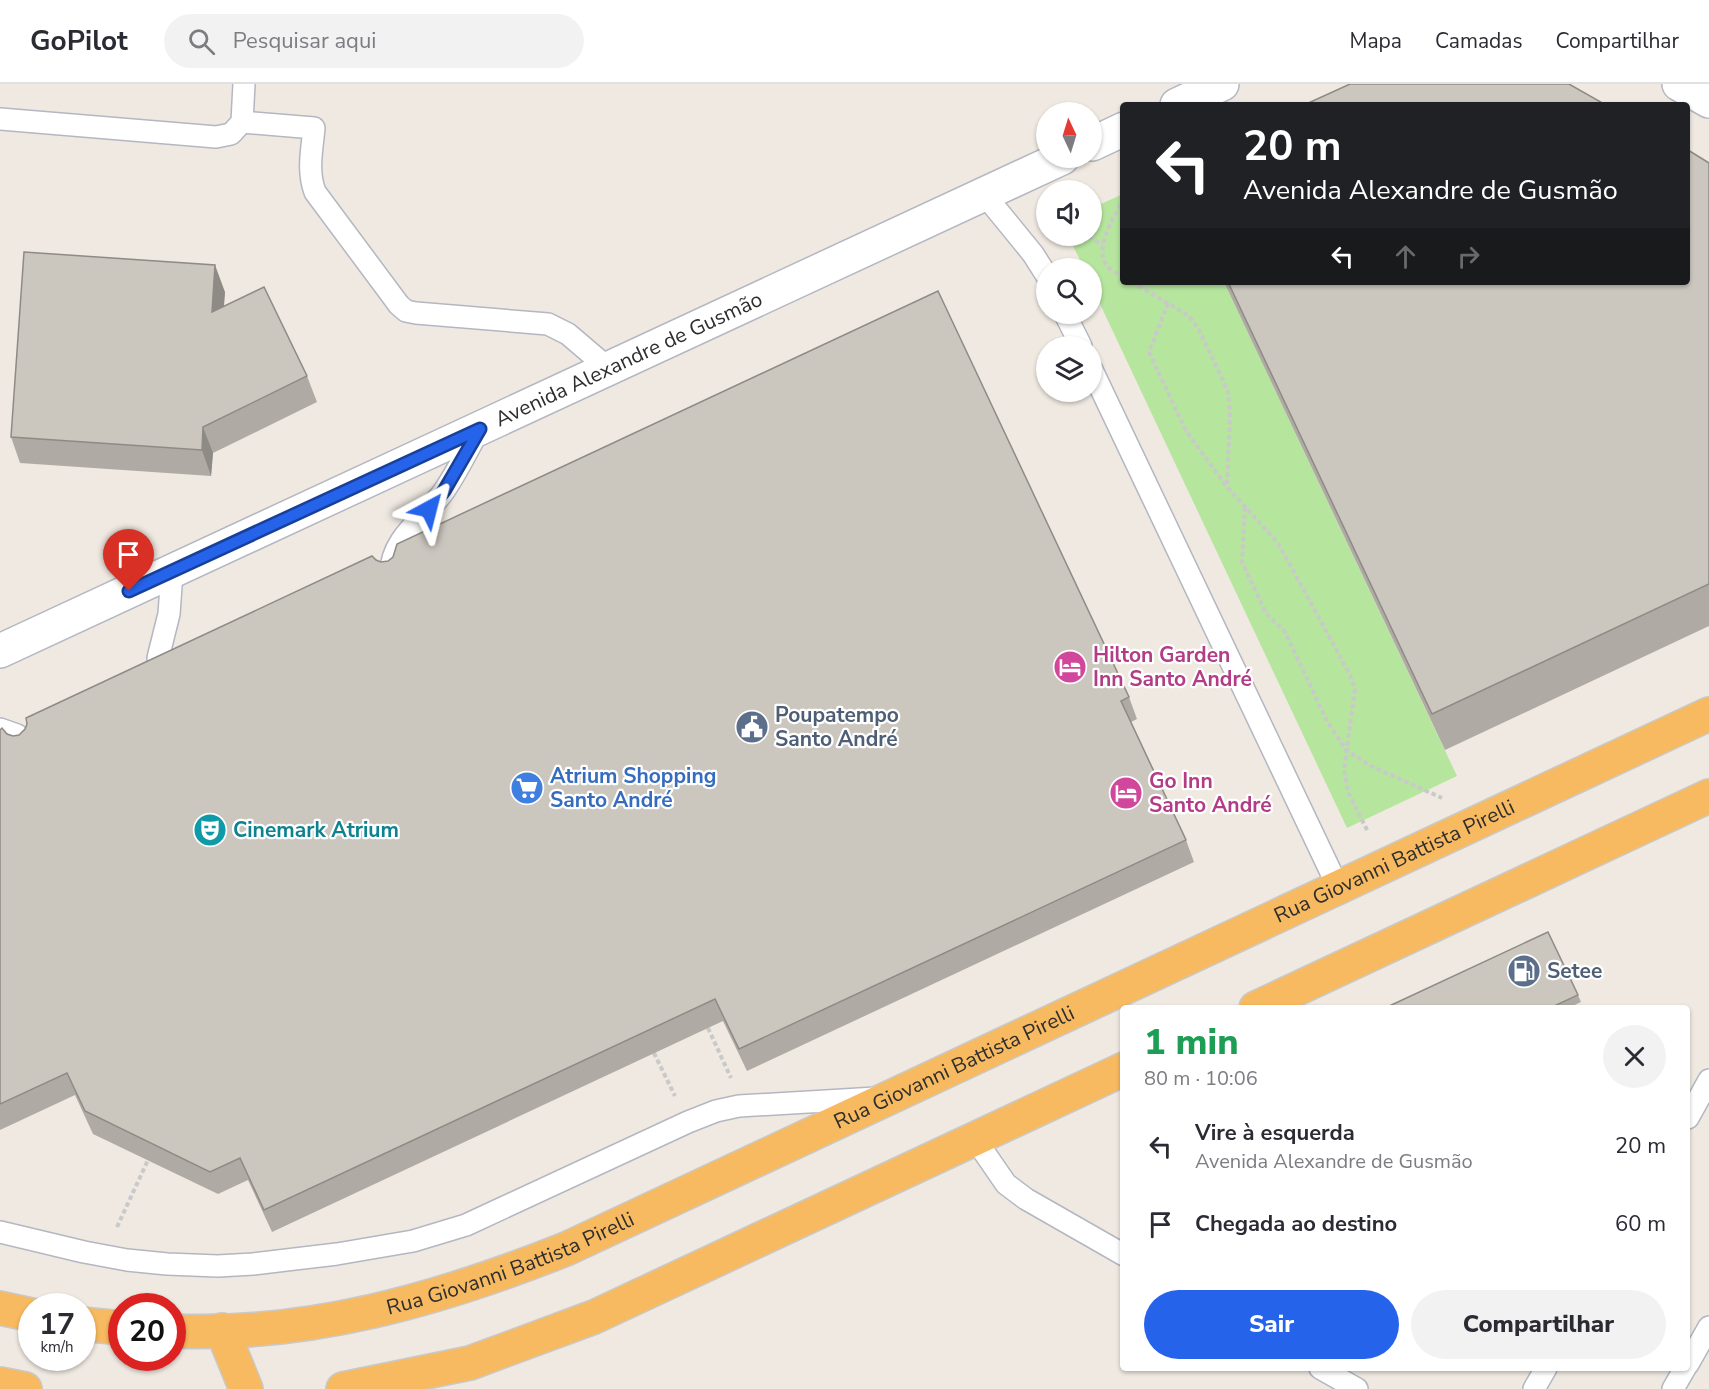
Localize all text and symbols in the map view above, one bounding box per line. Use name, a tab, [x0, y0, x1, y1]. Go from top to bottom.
search box	[164, 14, 584, 68]
text: GoPilot	[30, 22, 128, 60]
icon: search	[185, 25, 218, 58]
text: Pesquisar aqui	[233, 26, 376, 56]
text: Mapa	[1350, 27, 1402, 55]
text: Camadas	[1435, 27, 1522, 55]
text: Compartilhar	[1555, 27, 1679, 55]
north arrow	[1036, 102, 1102, 168]
map controls	[1036, 102, 1102, 402]
text: 20 m	[1243, 118, 1342, 175]
icon: left	[1144, 126, 1222, 204]
text: Avenida Alexandre de Gusmão	[1243, 172, 1618, 209]
button: sound	[1036, 180, 1102, 246]
icon: left	[1326, 240, 1359, 273]
icon: ahead	[1389, 240, 1422, 273]
icon: right	[1452, 240, 1485, 273]
button: search	[1036, 258, 1102, 324]
street label: Avenida Alexandre de Gusmão	[490, 285, 767, 433]
button: layers	[1036, 336, 1102, 402]
position arrow	[397, 477, 461, 541]
pin	[103, 529, 154, 591]
icon: arrive	[112, 538, 145, 571]
place label: Hilton Garden Inn Santo André	[1093, 641, 1252, 693]
hotel icon: Hilton Garden Inn Santo André	[1052, 649, 1088, 685]
place label: Poupatempo Santo André	[775, 701, 899, 753]
public building icon: Poupatempo Santo André	[734, 709, 770, 745]
place label: Atrium Shopping Santo André	[550, 762, 716, 814]
place label: Go Inn Santo André	[1149, 767, 1272, 819]
supermarket icon: Atrium Shopping Santo André	[509, 770, 545, 806]
hotel icon: Go Inn Santo André	[1108, 775, 1144, 811]
street label: Rua Giovanni Battista Pirelli	[1269, 793, 1519, 930]
theatre icon: Cinemark Atrium	[192, 812, 228, 848]
place label: Cinemark Atrium	[233, 816, 399, 844]
fuel station icon: Setee	[1506, 953, 1542, 989]
place label: Setee	[1547, 957, 1602, 985]
street label: Rua Giovanni Battista Pirelli	[829, 999, 1079, 1136]
text: 1 min	[1144, 1018, 1239, 1067]
button: close	[1603, 1025, 1666, 1088]
text: 80 m · 10:06	[1144, 1065, 1258, 1092]
text: Vire à esquerda	[1195, 1118, 1355, 1148]
icon: left	[1144, 1130, 1177, 1163]
text: 20 m	[1615, 1131, 1666, 1161]
text: Avenida Alexandre de Gusmão	[1195, 1148, 1473, 1175]
street label: Rua Giovanni Battista Pirelli	[383, 1205, 639, 1321]
icon: arrive	[1144, 1208, 1177, 1241]
text: Chegada ao destino	[1195, 1209, 1397, 1239]
text: 60 m	[1615, 1209, 1666, 1239]
button: Sair	[1144, 1290, 1399, 1359]
button: Compartilhar	[1411, 1290, 1666, 1359]
speed limit sign: 20	[108, 1293, 186, 1371]
text: 17	[39, 1304, 75, 1345]
text: km/h	[40, 1337, 74, 1357]

